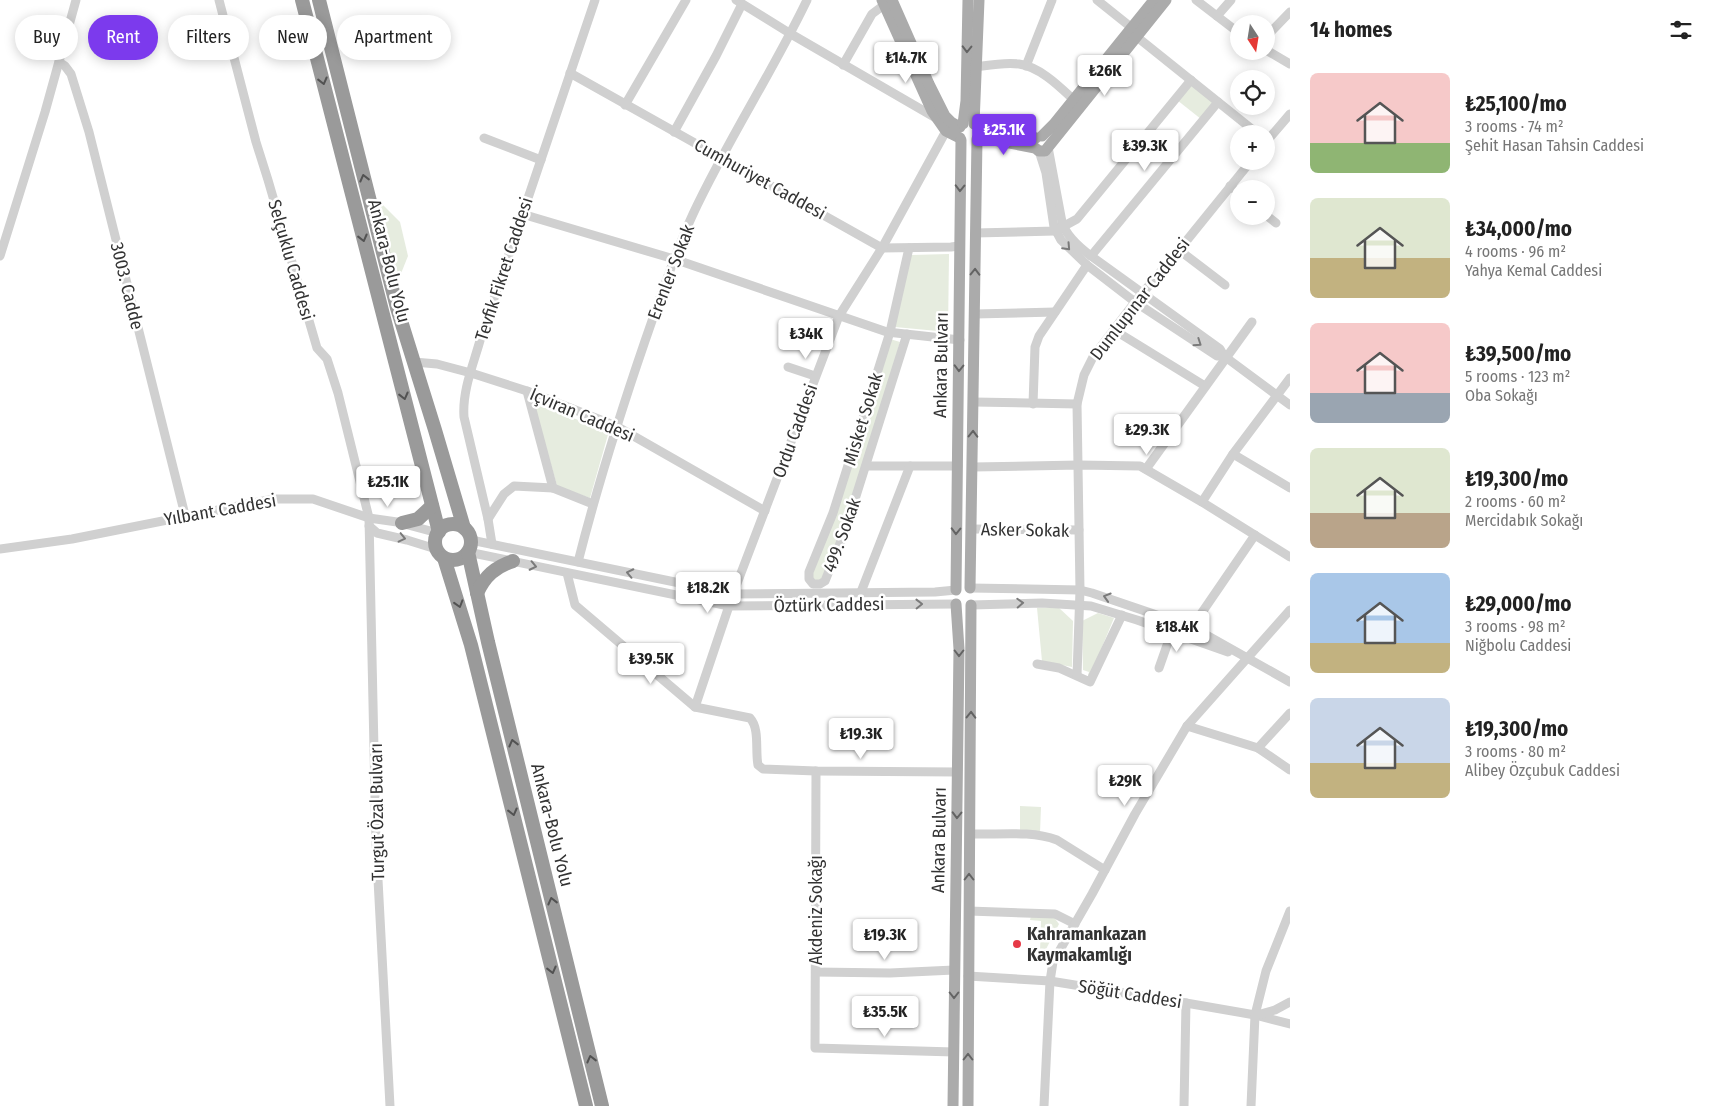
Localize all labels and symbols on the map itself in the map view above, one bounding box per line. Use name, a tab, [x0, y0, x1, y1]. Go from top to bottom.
north arrow	[1230, 15, 1275, 60]
pin: ₺14.7K	[865, 42, 947, 84]
one-way arrow	[962, 45, 972, 53]
pin: ₺26K	[1075, 54, 1135, 97]
one-way arrow	[317, 77, 328, 86]
pin: ₺25.1K	[963, 114, 1045, 156]
pin: ₺39.3K	[1104, 130, 1186, 172]
street label: Cumhuriyet Caddesi	[690, 134, 830, 224]
one-way arrow	[359, 173, 370, 182]
one-way arrow	[955, 185, 965, 193]
street label: Tevfik Fikret Caddesi	[470, 195, 538, 343]
street label: Selçuklu Caddesi	[263, 197, 319, 323]
street label: Ankara-Bolu Yolu	[363, 197, 415, 325]
street label: Erenler Sokak	[643, 221, 699, 323]
one-way arrow	[358, 234, 368, 242]
street label: Dumlupınar Caddesi	[1085, 234, 1195, 364]
street label: 3003. Cadde	[106, 240, 148, 332]
one-way arrow	[1061, 241, 1070, 250]
one-way arrow	[970, 268, 980, 276]
street label: Ankara Bulvarı	[929, 312, 953, 418]
pin: ₺34K	[776, 318, 836, 360]
one-way arrow	[1192, 337, 1201, 346]
one-way arrow	[954, 365, 964, 373]
street label: Misket Sokak	[838, 369, 888, 468]
street label: Ordu Caddesi	[768, 381, 822, 481]
street label: İçviran Caddesi	[526, 383, 638, 447]
one-way arrow	[398, 391, 409, 400]
pin: ₺29.3K	[1106, 414, 1188, 456]
one-way arrow	[968, 430, 978, 438]
pin: ₺25.1K	[347, 466, 429, 508]
street label: Yılbant Caddesi	[162, 489, 278, 531]
street label: 499. Sokak	[818, 494, 866, 575]
street label: Asker Sokak	[981, 518, 1070, 542]
one-way arrow	[951, 527, 962, 535]
one-way arrow	[397, 532, 406, 543]
one-way arrow	[529, 560, 537, 571]
one-way arrow	[626, 568, 634, 578]
pin: ₺18.2K	[667, 572, 749, 614]
street label: Öztürk Caddesi	[773, 593, 885, 617]
one-way arrow	[1103, 593, 1111, 603]
one-way arrow	[1016, 598, 1024, 609]
one-way arrow	[916, 599, 923, 609]
one-way arrow	[453, 600, 463, 608]
pin: ₺18.4K	[1136, 610, 1218, 653]
pin: ₺39.5K	[610, 642, 692, 685]
one-way arrow	[954, 649, 964, 657]
one-way arrow	[966, 711, 976, 718]
pin: ₺19.3K	[820, 718, 902, 760]
one-way arrow	[508, 739, 519, 748]
street label: Turgut Özal Bulvarı	[365, 743, 389, 881]
street label: Ankara-Bolu Yolu	[526, 761, 578, 889]
pin: ₺29K	[1095, 764, 1155, 807]
street label: Ankara Bulvarı	[927, 787, 951, 893]
one-way arrow	[507, 808, 518, 817]
one-way arrow	[951, 811, 962, 819]
street label: Akdeniz Sokağı	[805, 855, 827, 965]
one-way arrow	[964, 873, 974, 881]
one-way arrow	[547, 896, 558, 905]
pin: ₺19.3K	[844, 918, 926, 961]
place label: Kahramankazan Kaymakamlığı	[1027, 923, 1146, 966]
marker: Kahramankazan Kaymakamlığı	[1011, 938, 1023, 950]
one-way arrow	[547, 966, 557, 974]
street label: Söğüt Caddesi	[1077, 975, 1183, 1013]
one-way arrow	[949, 992, 959, 999]
pin: ₺35.5K	[844, 996, 926, 1038]
one-way arrow	[963, 1053, 973, 1061]
one-way arrow	[586, 1055, 596, 1063]

